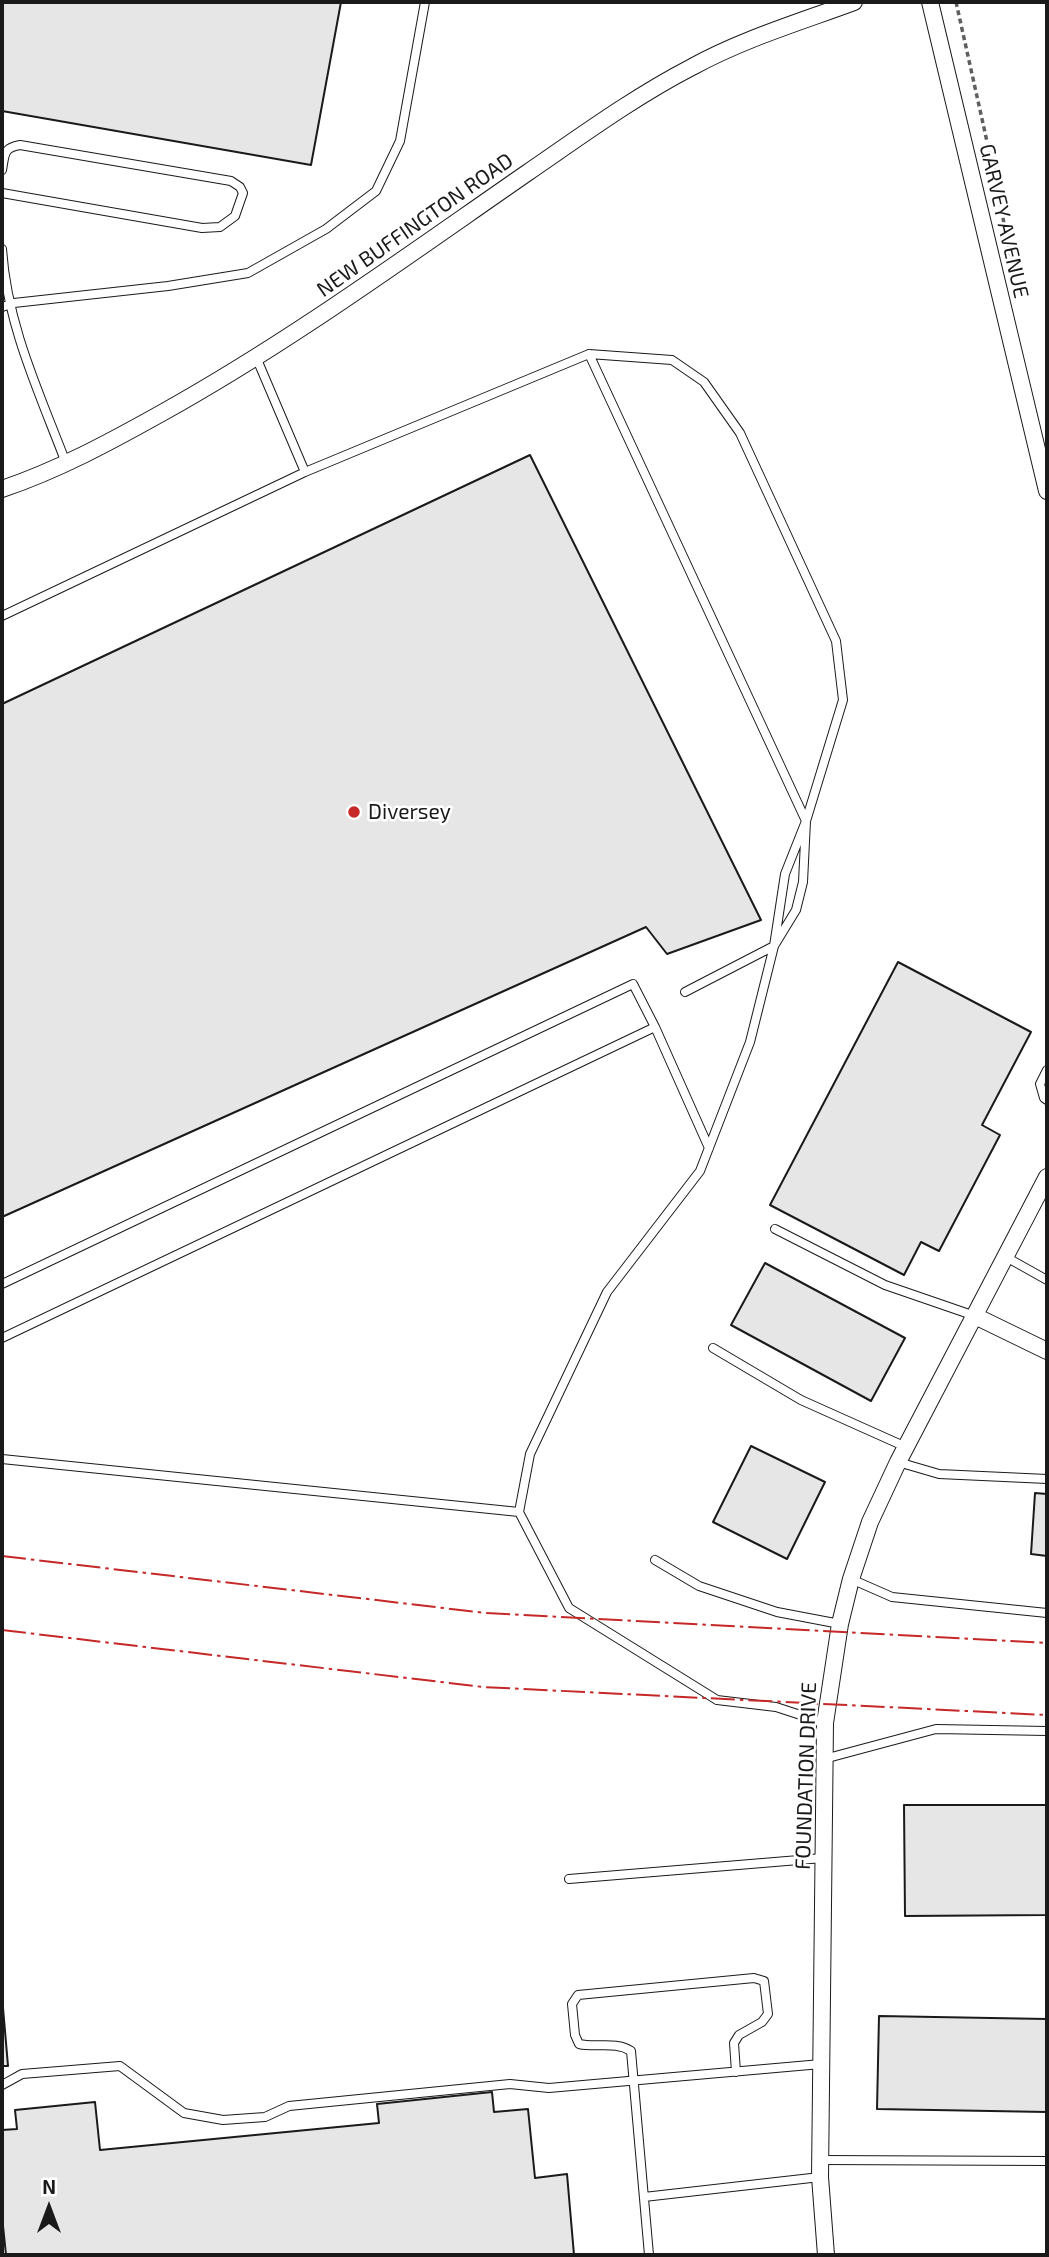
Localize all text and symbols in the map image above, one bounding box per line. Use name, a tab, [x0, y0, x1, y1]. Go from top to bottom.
street label: GARVEY AVENUE	[974, 141, 1034, 301]
street label: NEW BUFFINGTON ROAD	[312, 148, 518, 302]
place label: Diversey	[368, 799, 451, 825]
marker: Diversey	[346, 804, 362, 820]
street label: FOUNDATION DRIVE	[790, 1682, 822, 1870]
north arrow	[14, 2173, 84, 2243]
text: N	[42, 2175, 56, 2198]

